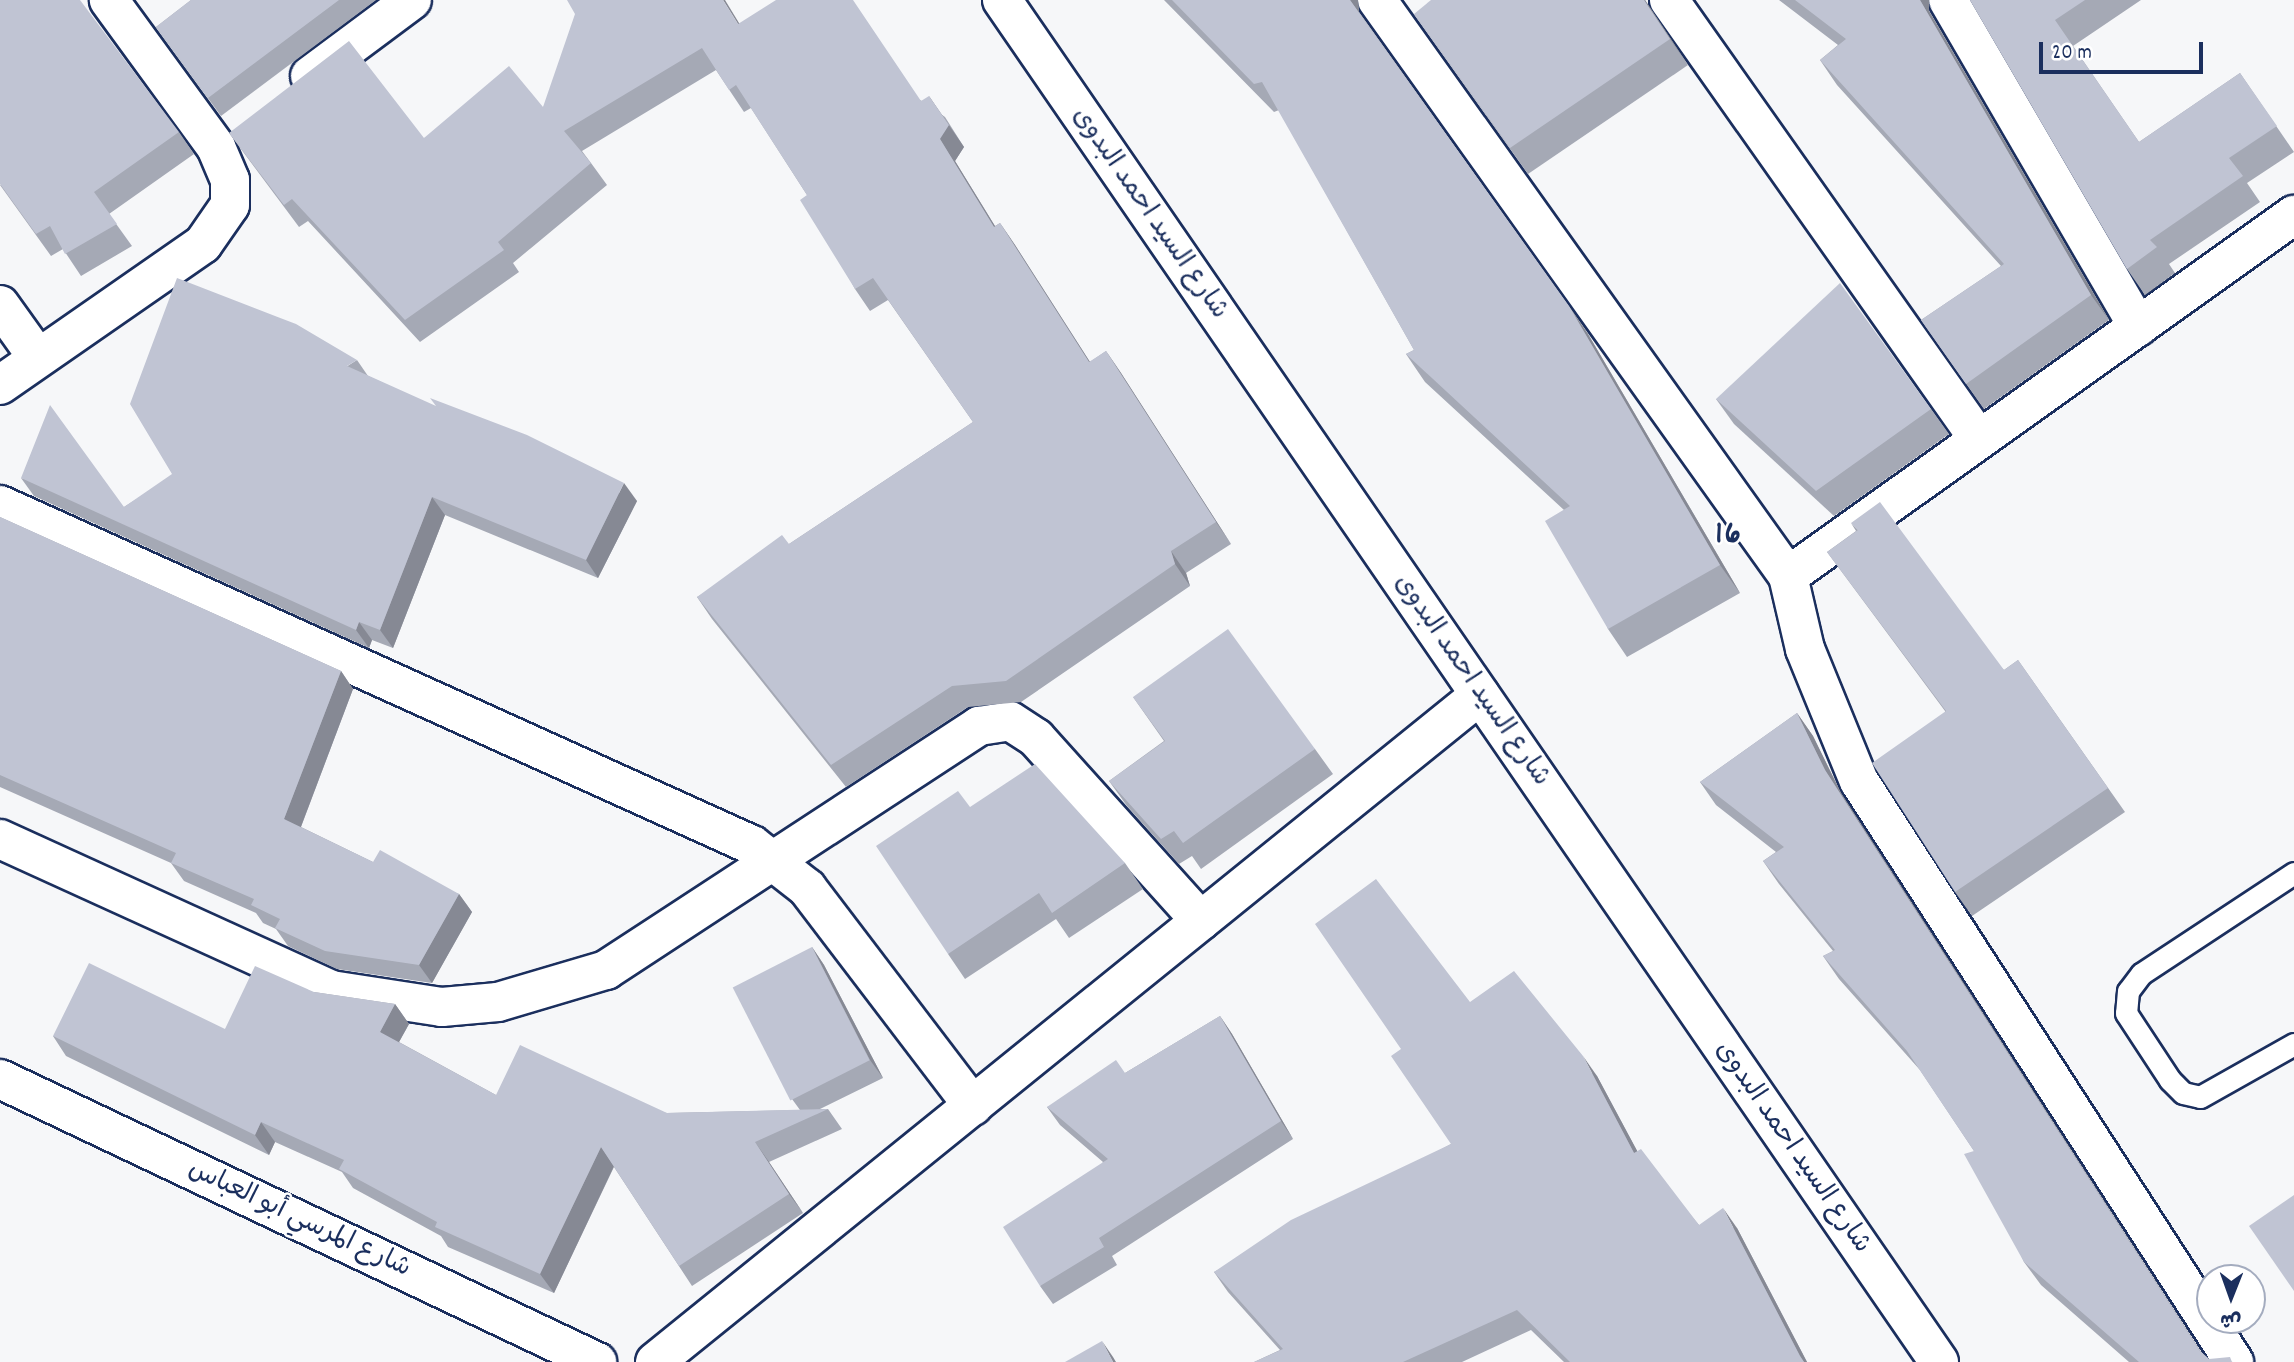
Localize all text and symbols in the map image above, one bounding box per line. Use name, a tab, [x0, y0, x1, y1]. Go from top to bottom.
scale bar	[2042, 28, 2206, 72]
text: 20 m	[2052, 39, 2092, 69]
street label: شارع السيد احمد البدوى	[1064, 102, 1234, 326]
district label: 16	[1716, 516, 1742, 556]
street label: شارع السيد احمد البدوى	[1386, 569, 1556, 793]
street label: شارع السيد احمد البدوى	[1707, 1036, 1877, 1260]
street label: شارع المرسي أبو العباس	[183, 1155, 415, 1285]
north arrow	[2196, 1264, 2266, 1334]
text: ش	[2220, 1305, 2241, 1332]

